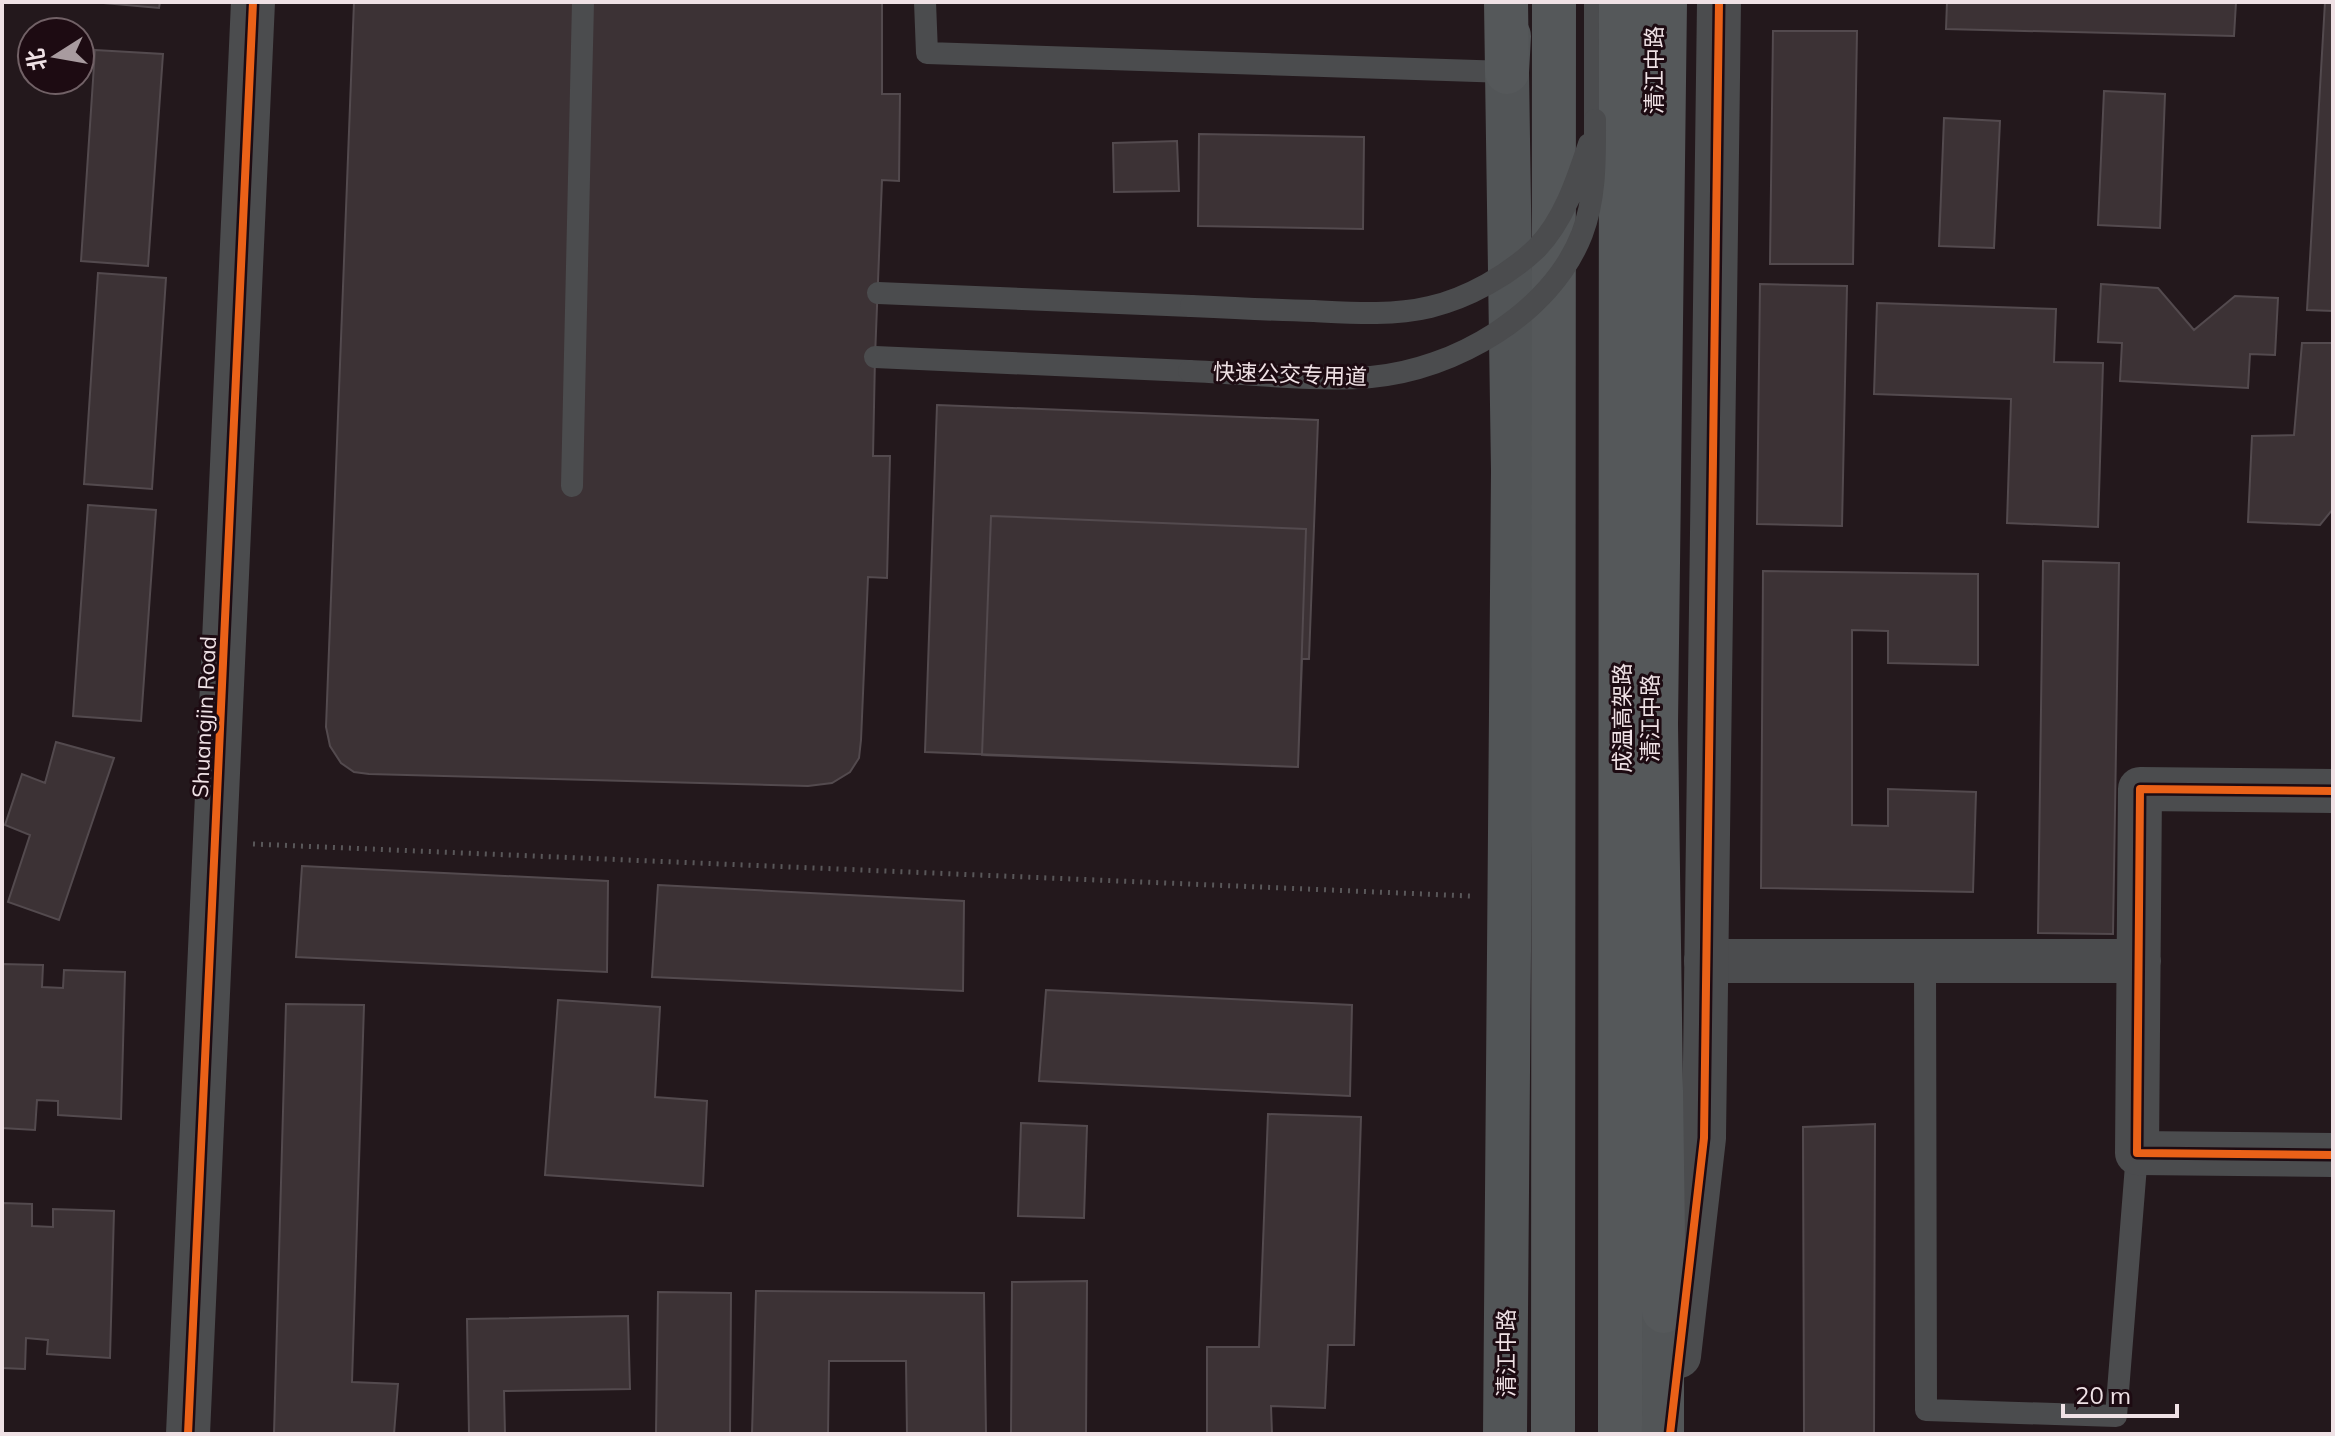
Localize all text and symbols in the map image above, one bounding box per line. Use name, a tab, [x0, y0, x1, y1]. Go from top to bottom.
north arrow	[16, 16, 96, 96]
street label: 清江中路	[1640, 26, 1668, 114]
text: 北	[21, 46, 52, 73]
street label: 快速公交专用道	[1213, 357, 1367, 391]
street label: Shuangjin Road	[186, 636, 222, 798]
street label: 成温高架路	[1608, 663, 1636, 773]
street label: 清江中路	[1636, 674, 1664, 762]
street label: 清江中路	[1492, 1309, 1520, 1397]
scale bar	[2063, 1368, 2177, 1418]
text: 20 m	[2075, 1380, 2131, 1410]

